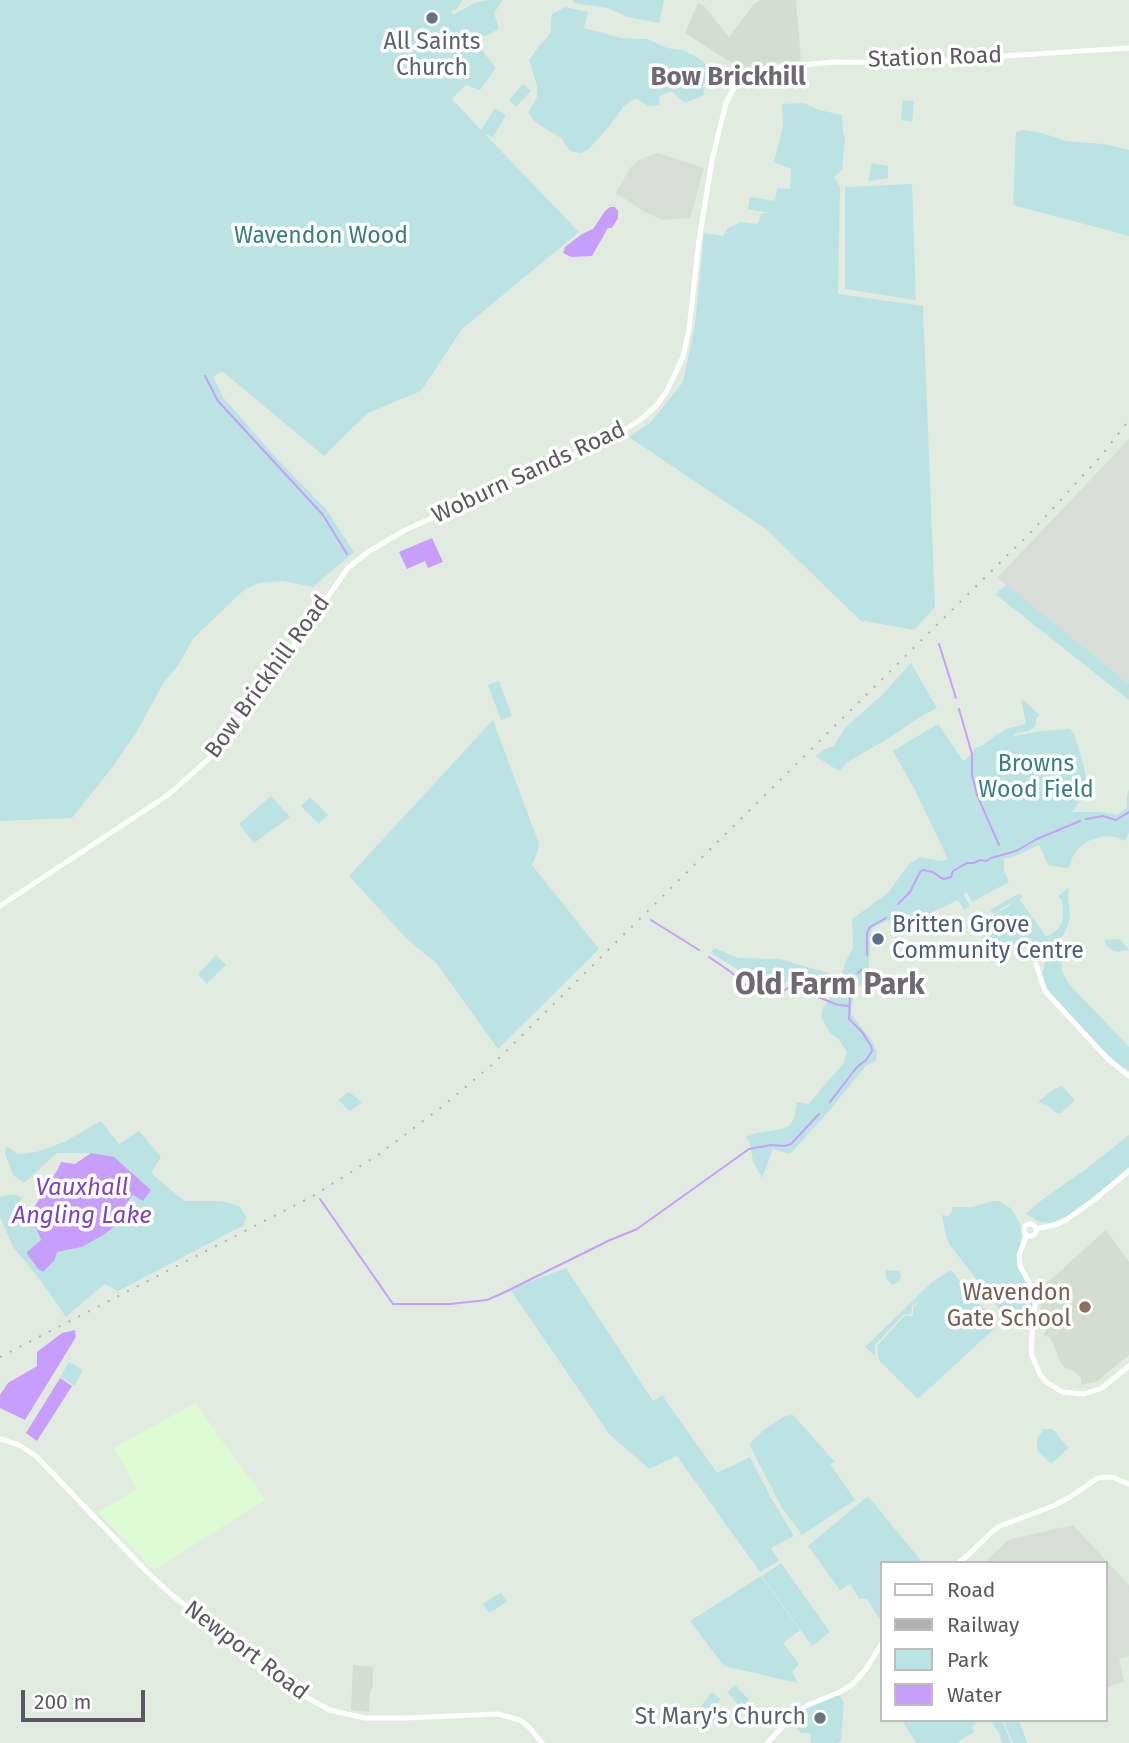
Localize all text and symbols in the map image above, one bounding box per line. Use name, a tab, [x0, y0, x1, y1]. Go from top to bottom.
marker: All Saints Church	[424, 10, 440, 26]
place label: All Saints Church	[384, 29, 480, 83]
street label: Station Road	[868, 42, 1002, 74]
district label: Bow Brickhill	[650, 62, 806, 94]
park label: Wavendon Wood	[234, 223, 408, 251]
street label: Woburn Sands Road	[428, 416, 630, 530]
street label: Bow Brickhill Road	[200, 590, 336, 764]
park label: Browns Wood Field	[978, 751, 1094, 805]
place label: Britten Grove Community Centre	[892, 912, 1084, 966]
marker: Britten Grove Community Centre	[870, 931, 886, 947]
district label: Old Farm Park	[735, 968, 925, 1004]
water label: Vauxhall Angling Lake	[12, 1174, 152, 1230]
place label: Wavendon Gate School	[947, 1280, 1071, 1334]
marker: Wavendon Gate School	[1077, 1299, 1093, 1315]
legend	[880, 1561, 1108, 1722]
text: Road	[947, 1577, 995, 1603]
street label: Newport Road	[179, 1595, 313, 1707]
text: Railway	[947, 1612, 1019, 1638]
text: Park	[947, 1647, 988, 1673]
scale bar	[24, 1676, 149, 1720]
text: Water	[947, 1682, 1002, 1708]
text: 200 m	[34, 1689, 91, 1715]
place label: St Mary's Church	[635, 1704, 806, 1732]
marker: St Mary's Church	[812, 1710, 828, 1726]

